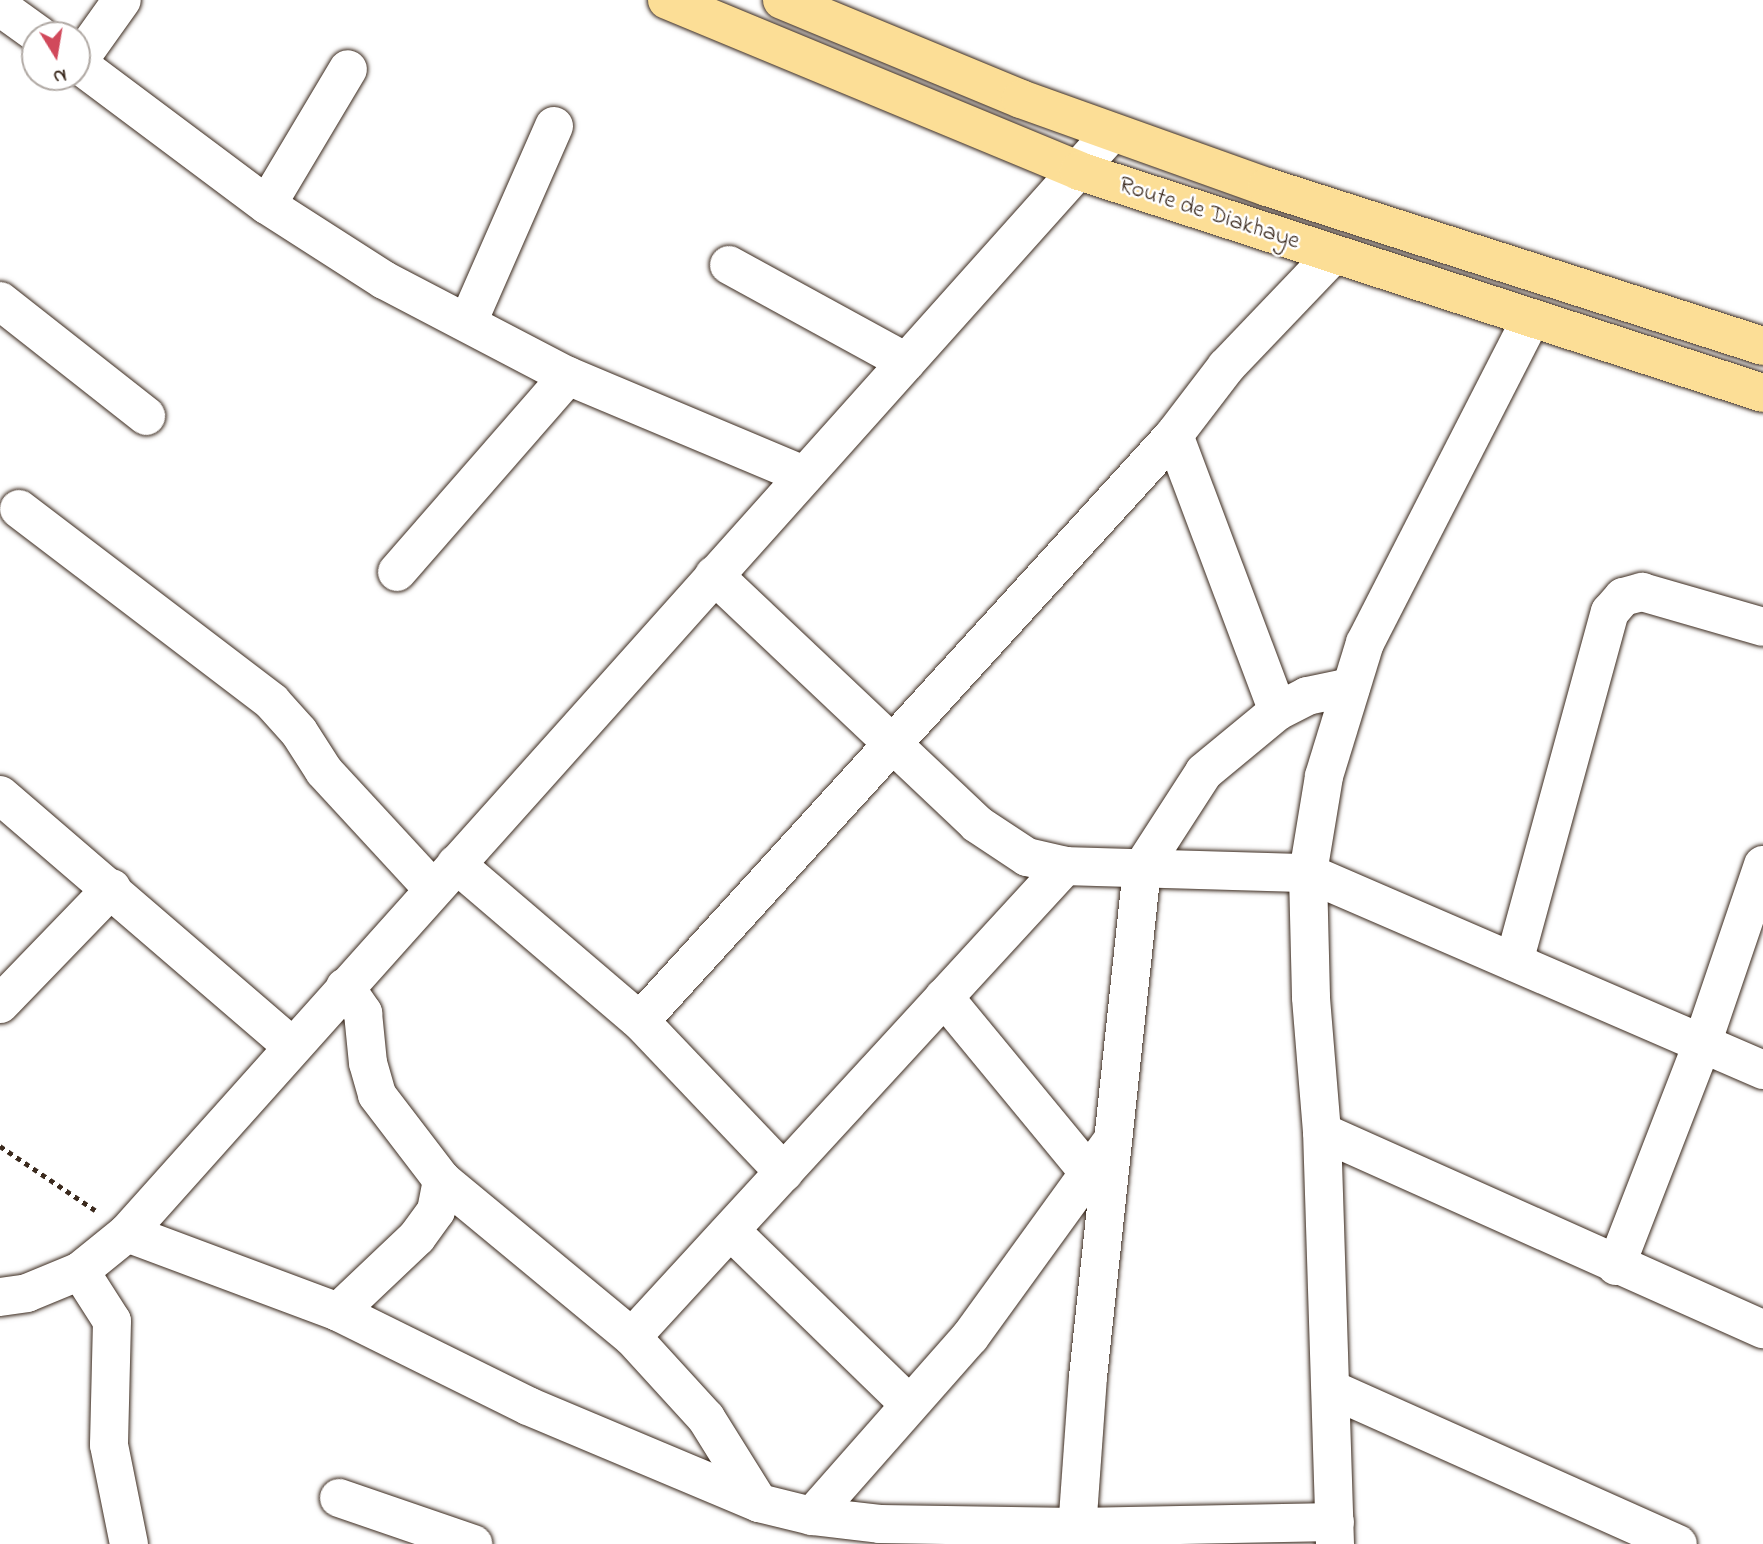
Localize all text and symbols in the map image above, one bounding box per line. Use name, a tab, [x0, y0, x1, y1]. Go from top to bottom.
north arrow	[21, 21, 91, 91]
text: N	[51, 61, 69, 90]
street label: Route de Diakhaye	[1115, 171, 1303, 257]

